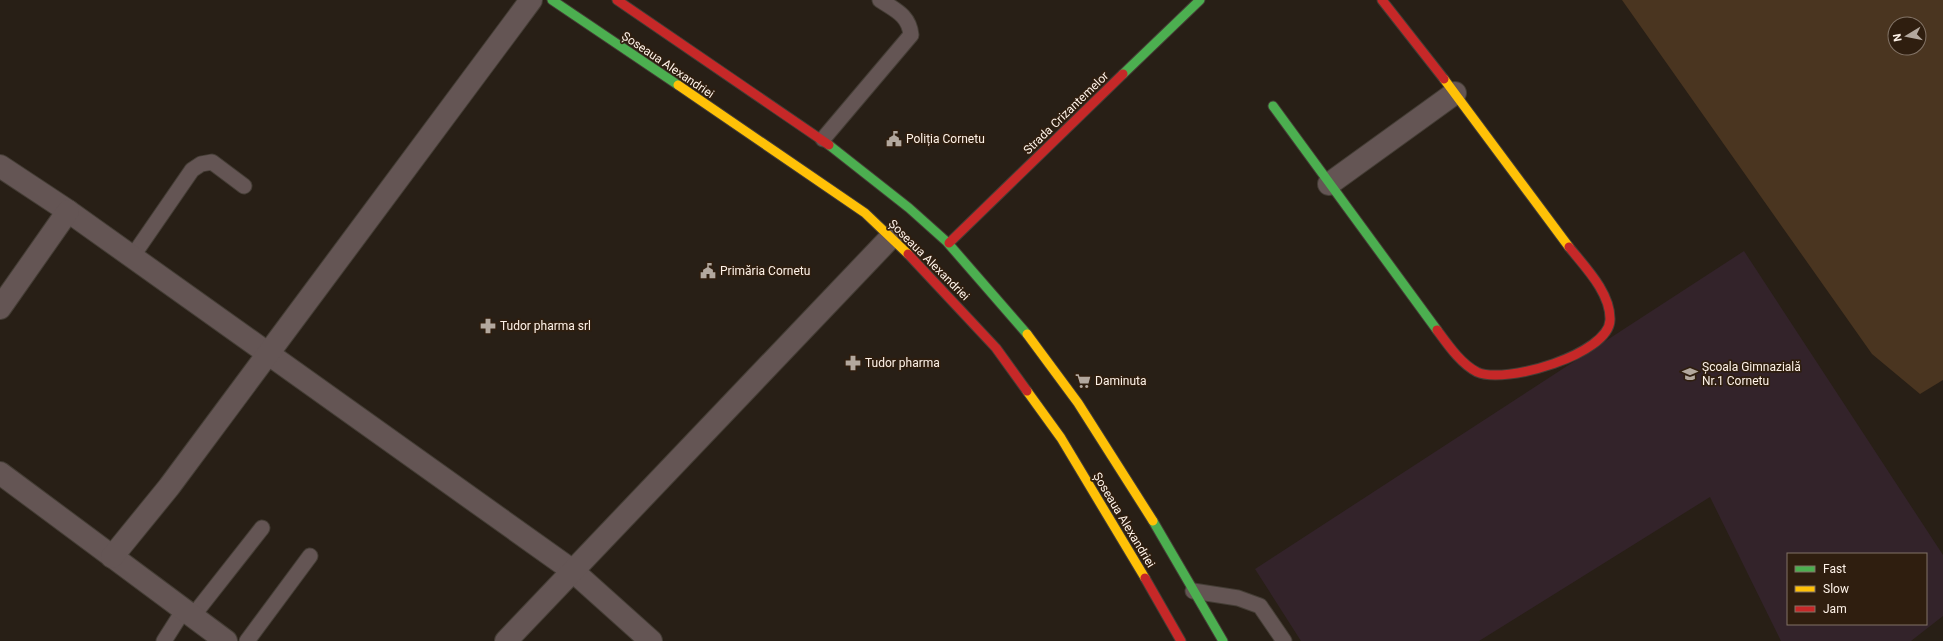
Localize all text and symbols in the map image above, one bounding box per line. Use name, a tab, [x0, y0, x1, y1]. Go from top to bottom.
north arrow	[1887, 16, 1927, 56]
street label: Șoseaua Alexandriei	[619, 29, 717, 102]
text: N	[1891, 32, 1905, 43]
street label: Strada Crizantemelor	[1021, 69, 1111, 157]
public building icon: Poliția Cornetu	[885, 130, 903, 148]
place label: Poliția Cornetu	[906, 132, 985, 147]
street label: Șoseaua Alexandriei	[885, 217, 972, 304]
public building icon: Primăria Cornetu	[699, 262, 717, 280]
place label: Primăria Cornetu	[720, 264, 810, 278]
pharmacy icon: Tudor pharma srl	[479, 317, 497, 335]
place label: Tudor pharma srl	[500, 319, 591, 333]
pharmacy icon: Tudor pharma	[844, 354, 862, 372]
place label: Tudor pharma	[865, 356, 940, 370]
place label: Școala Gimnazială Nr.1 Cornetu	[1702, 360, 1801, 388]
school or university icon: Școala Gimnazială Nr.1 Cornetu	[1681, 365, 1699, 383]
supermarket icon: Daminuta	[1074, 372, 1092, 390]
place label: Daminuta	[1095, 374, 1147, 388]
street label: Șoseaua Alexandriei	[1089, 470, 1158, 571]
legend	[1787, 553, 1927, 625]
text: Fast	[1823, 562, 1846, 576]
text: Slow	[1823, 582, 1849, 596]
text: Jam	[1823, 602, 1847, 616]

